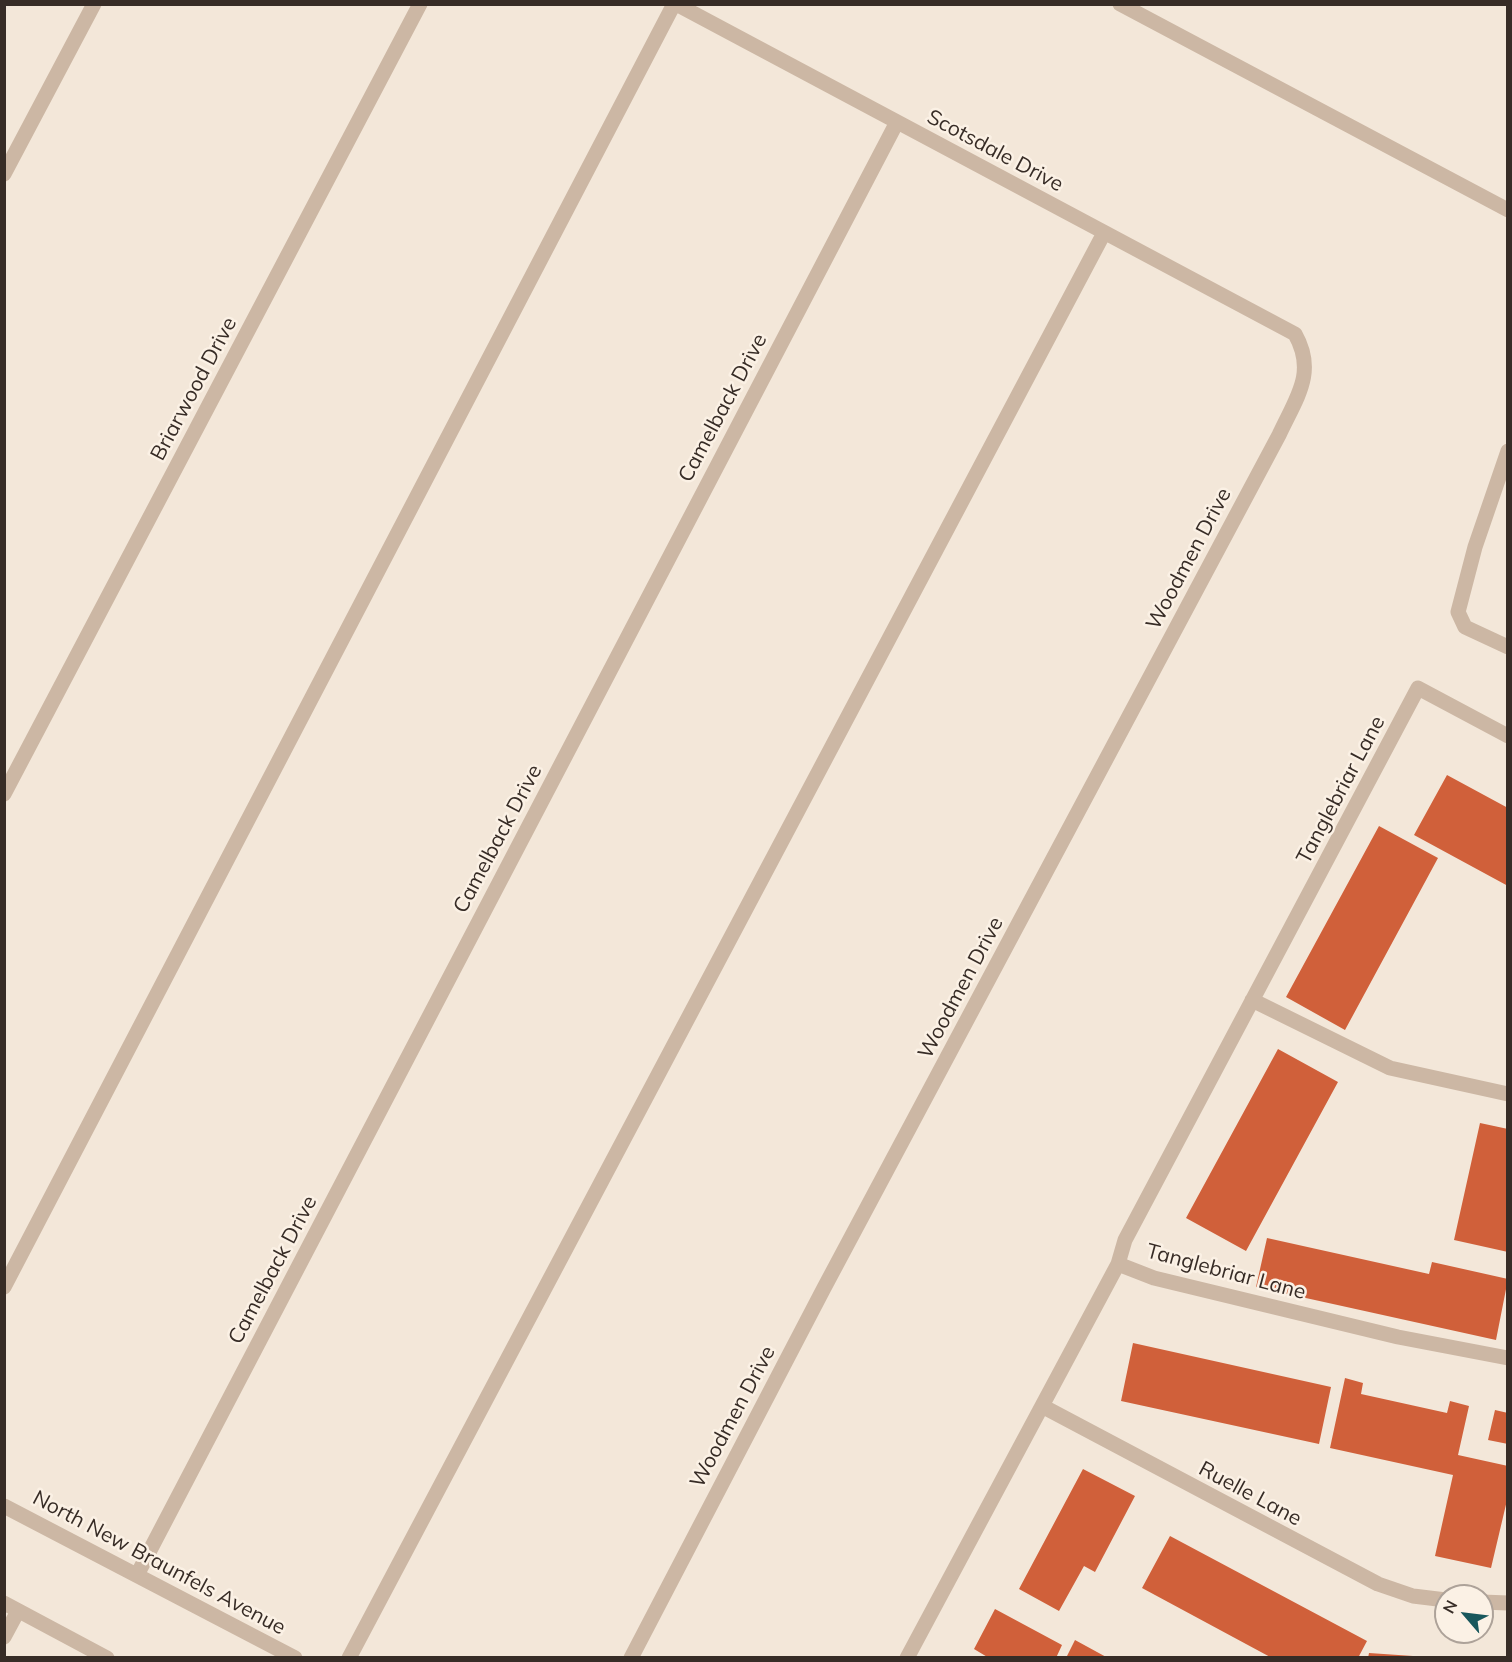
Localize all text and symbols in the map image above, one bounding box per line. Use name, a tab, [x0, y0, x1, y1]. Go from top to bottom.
street label: Scotsdale Drive	[923, 104, 1067, 198]
street label: Briarwood Drive	[146, 313, 242, 465]
street label: Camelback Drive	[673, 330, 773, 486]
street label: Woodmen Drive	[1141, 484, 1237, 634]
street label: Tanglebriar Lane	[1291, 712, 1391, 868]
street label: Camelback Drive	[448, 761, 548, 917]
street label: Woodmen Drive	[913, 913, 1009, 1063]
street label: Camelback Drive	[223, 1192, 323, 1348]
street label: Tanglebriar Lane	[1144, 1239, 1308, 1305]
street label: Woodmen Drive	[685, 1342, 781, 1492]
street label: Ruelle Lane	[1194, 1456, 1306, 1532]
street label: North New Braunfels Avenue	[28, 1485, 290, 1641]
north arrow	[1434, 1584, 1494, 1644]
text: N	[1438, 1596, 1462, 1617]

